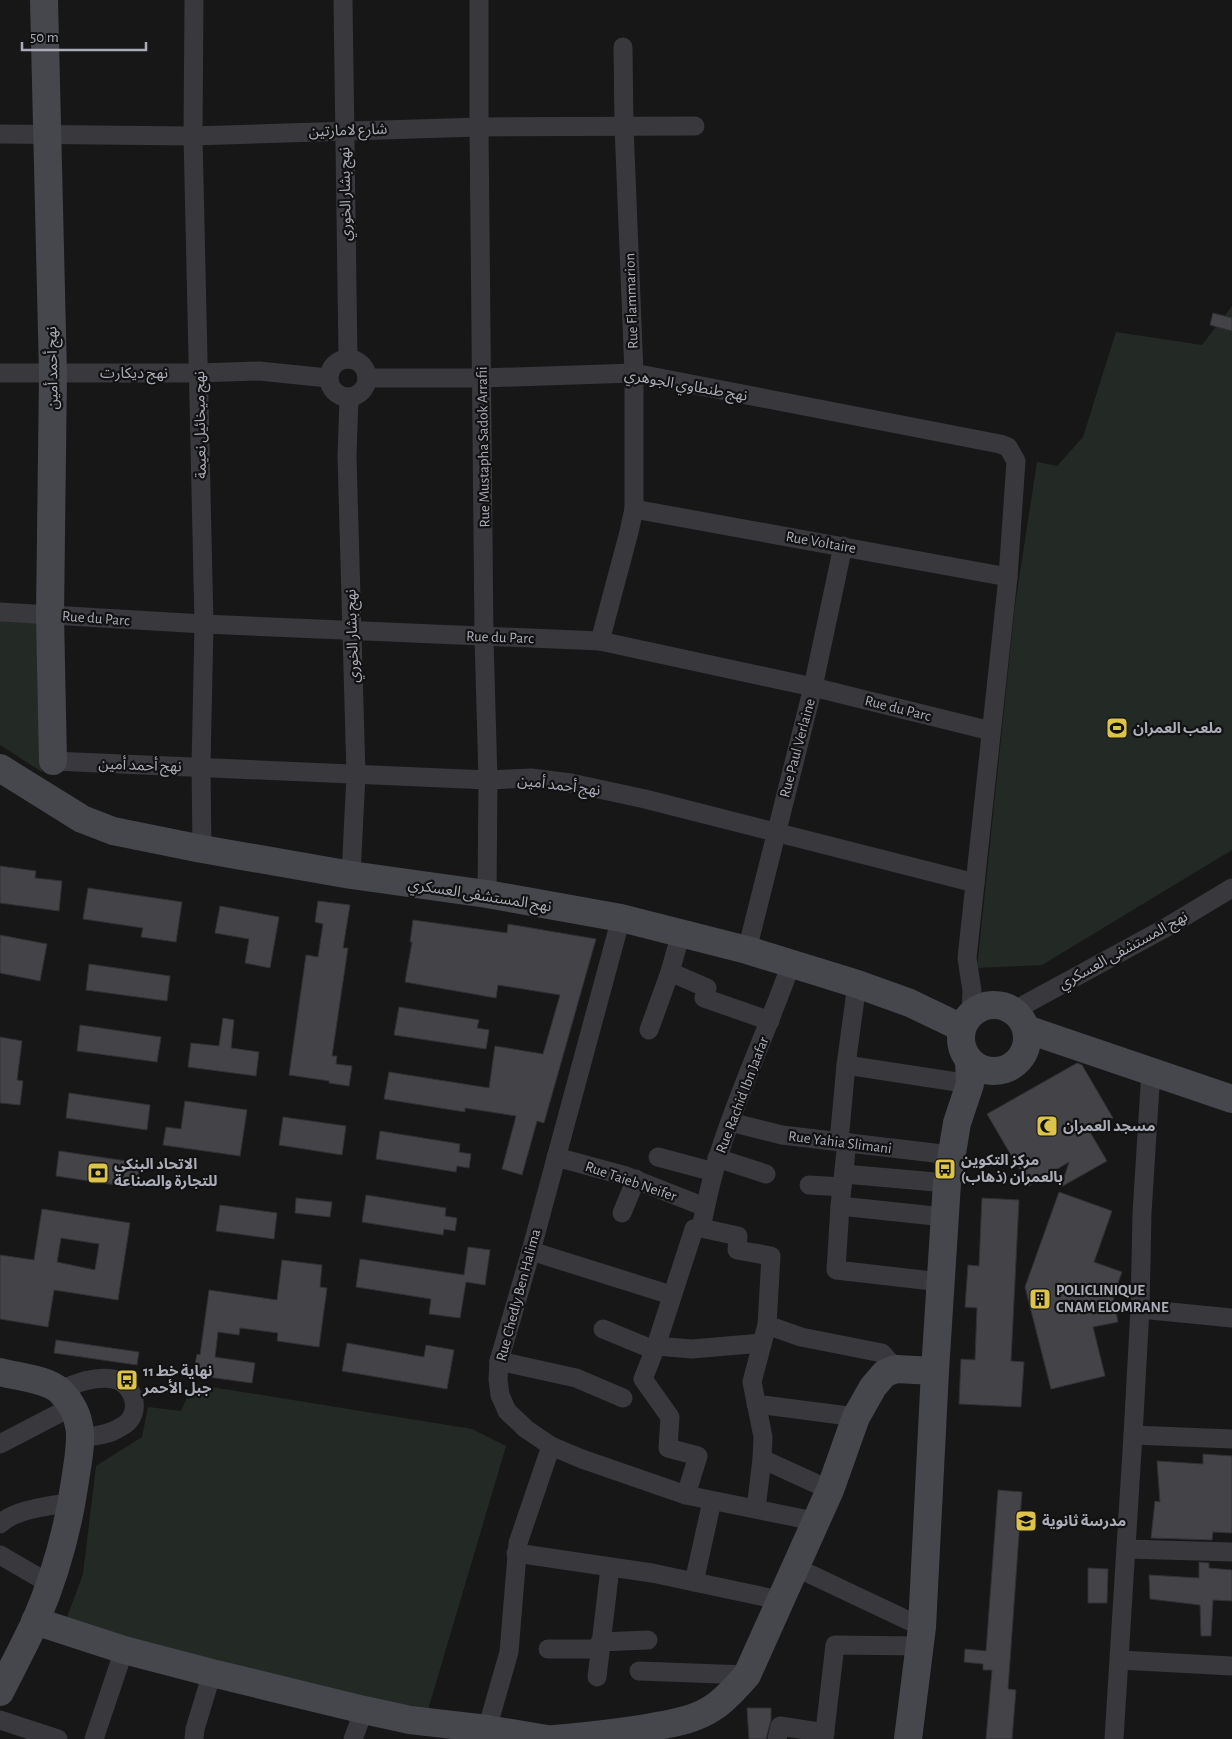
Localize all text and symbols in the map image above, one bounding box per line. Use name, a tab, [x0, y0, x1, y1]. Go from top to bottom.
scale bar	[22, 20, 146, 52]
text: 50 m	[30, 30, 59, 45]
street label: شارع لامارتين	[308, 122, 388, 143]
street label: نهج بشار الخوري	[337, 147, 358, 241]
street label: Rue Flammarion	[622, 253, 641, 349]
street label: نهج أحمد أمين	[42, 326, 65, 410]
street label: نهج ديكارت	[100, 366, 168, 385]
street label: Rue Mustapha Sadok Arrafii	[475, 366, 492, 528]
street label: نهج طنطاوي الجوهري	[622, 367, 749, 408]
street label: نهج ميخائيل نعيمة	[192, 371, 213, 479]
street label: Rue Voltaire	[785, 529, 857, 556]
street label: نهج بشار الخوري	[343, 589, 366, 683]
street label: Rue du Parc	[62, 609, 130, 628]
street label: Rue du Parc	[466, 629, 534, 646]
street label: Rue du Parc	[863, 693, 933, 724]
street label: Rue Paul Verlaine	[777, 697, 818, 799]
sports icon: ملعب العمران	[1105, 716, 1129, 740]
place label: ملعب العمران	[1133, 721, 1222, 737]
street label: نهج أحمد أمين	[98, 755, 182, 778]
street label: نهج أحمد أمين	[516, 771, 601, 802]
street label: نهج المستشفى العسكري	[406, 877, 553, 918]
street label: نهج المستشفى العسكري	[1056, 909, 1192, 996]
street label: Rue Rachid Ibn Jaafar	[713, 1035, 772, 1155]
mosque icon: مسجد العمران	[1035, 1114, 1059, 1138]
place label: مسجد العمران	[1063, 1119, 1155, 1135]
street label: Rue Yahia Slimani	[787, 1129, 893, 1156]
place label: مركز التكوين بالعمران (ذهاب)	[961, 1153, 1063, 1186]
place label: الاتحاد البنكي للتجارة والصناعة	[114, 1157, 218, 1190]
bus stop icon: مركز التكوين بالعمران (ذهاب)	[933, 1157, 957, 1181]
street label: Rue Taieb Neifer	[583, 1159, 679, 1204]
bank icon: الاتحاد البنكي للتجارة والصناعة	[86, 1161, 110, 1185]
street label: Rue Chedly Ben Halima	[494, 1227, 543, 1363]
place label: POLICLINIQUE CNAM ELOMRANE	[1056, 1283, 1169, 1315]
building icon: POLICLINIQUE CNAM ELOMRANE	[1028, 1287, 1052, 1311]
place label: نهاية خط 11 جبل الأحمر	[142, 1363, 213, 1397]
bus stop icon: نهاية خط 11 جبل الأحمر	[115, 1368, 139, 1392]
school or university icon: مدرسة ثانوية	[1014, 1509, 1038, 1533]
place label: مدرسة ثانوية	[1042, 1513, 1126, 1530]

